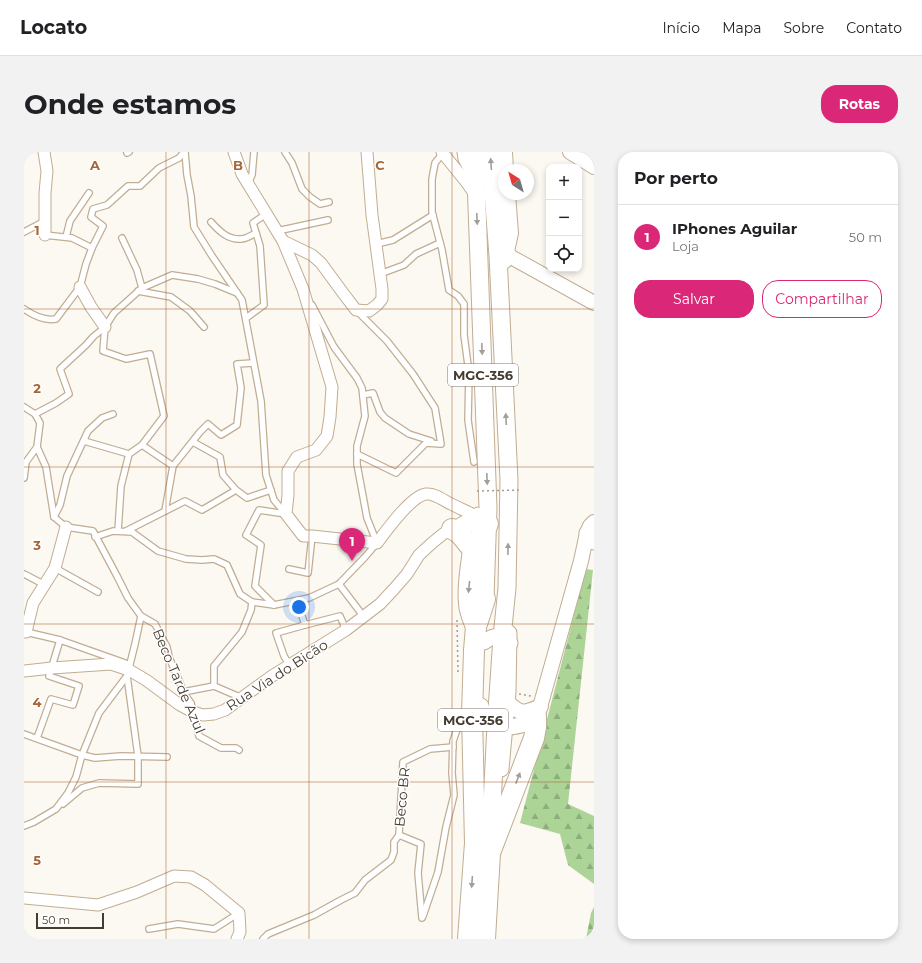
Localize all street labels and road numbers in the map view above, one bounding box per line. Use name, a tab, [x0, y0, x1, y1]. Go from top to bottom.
road number: MGC-356	[448, 364, 518, 386]
street label: Beco Tarde Azul	[149, 626, 209, 736]
street label: Rua Via do Bicão	[223, 635, 332, 715]
road number: MGC-356	[438, 709, 508, 731]
street label: Beco BR	[390, 766, 414, 828]

